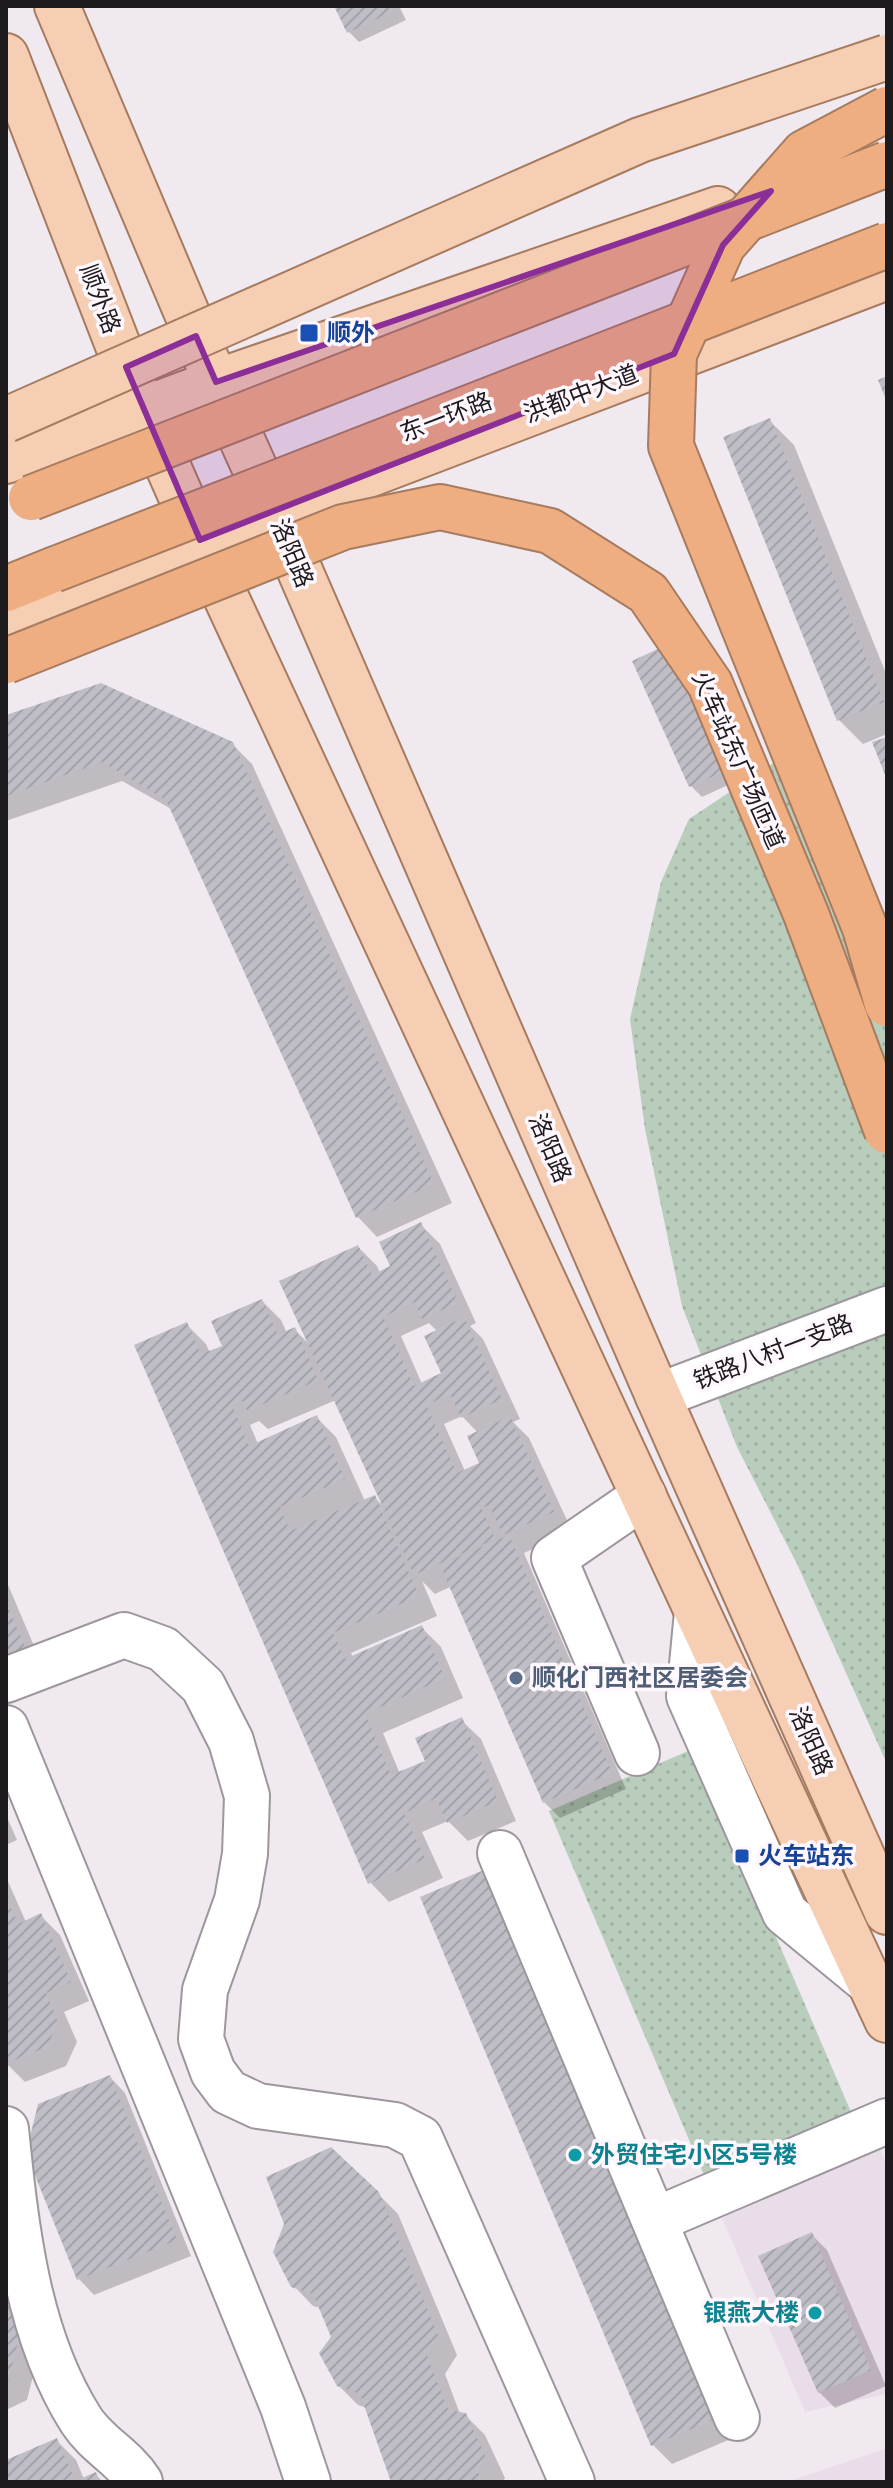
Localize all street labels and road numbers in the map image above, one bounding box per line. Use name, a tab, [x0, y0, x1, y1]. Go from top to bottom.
street label: 顺外路	[75, 260, 128, 337]
street label: 洪都中大道	[519, 358, 642, 428]
street label: 东一环路	[395, 385, 495, 446]
street label: 洛阳路	[266, 514, 321, 591]
street label: 火车站东广场匝道	[687, 666, 792, 853]
street label: 洛阳路	[524, 1109, 579, 1186]
street label: 铁路八村一支路	[689, 1307, 856, 1394]
street label: 洛阳路	[784, 1702, 840, 1779]

